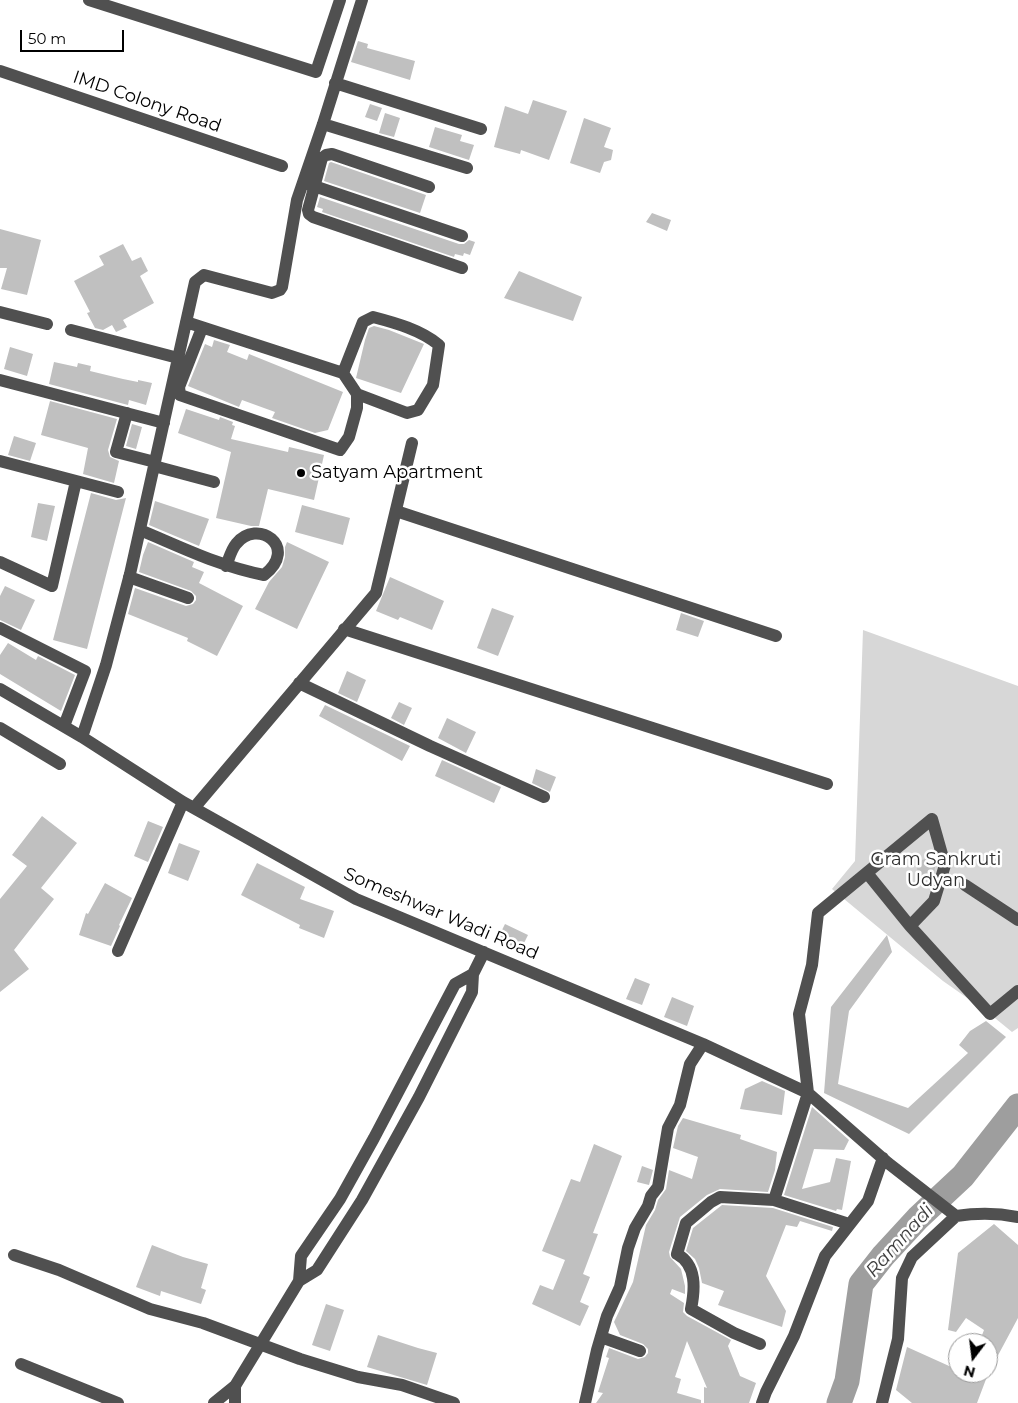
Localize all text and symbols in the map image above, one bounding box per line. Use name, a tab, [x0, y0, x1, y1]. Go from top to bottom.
scale bar	[22, 20, 126, 52]
text: 50 m	[28, 29, 66, 48]
street label: IMD Colony Road	[70, 67, 224, 137]
place label: Satyam Apartment	[311, 462, 483, 484]
marker: Satyam Apartment	[295, 467, 307, 479]
park label: Gram Sankruti Udyan	[871, 849, 1001, 892]
street label: Someshwar Wadi Road	[340, 863, 542, 965]
water label: Ramnadi	[861, 1200, 939, 1282]
north arrow	[948, 1333, 998, 1383]
text: N	[962, 1361, 977, 1382]

